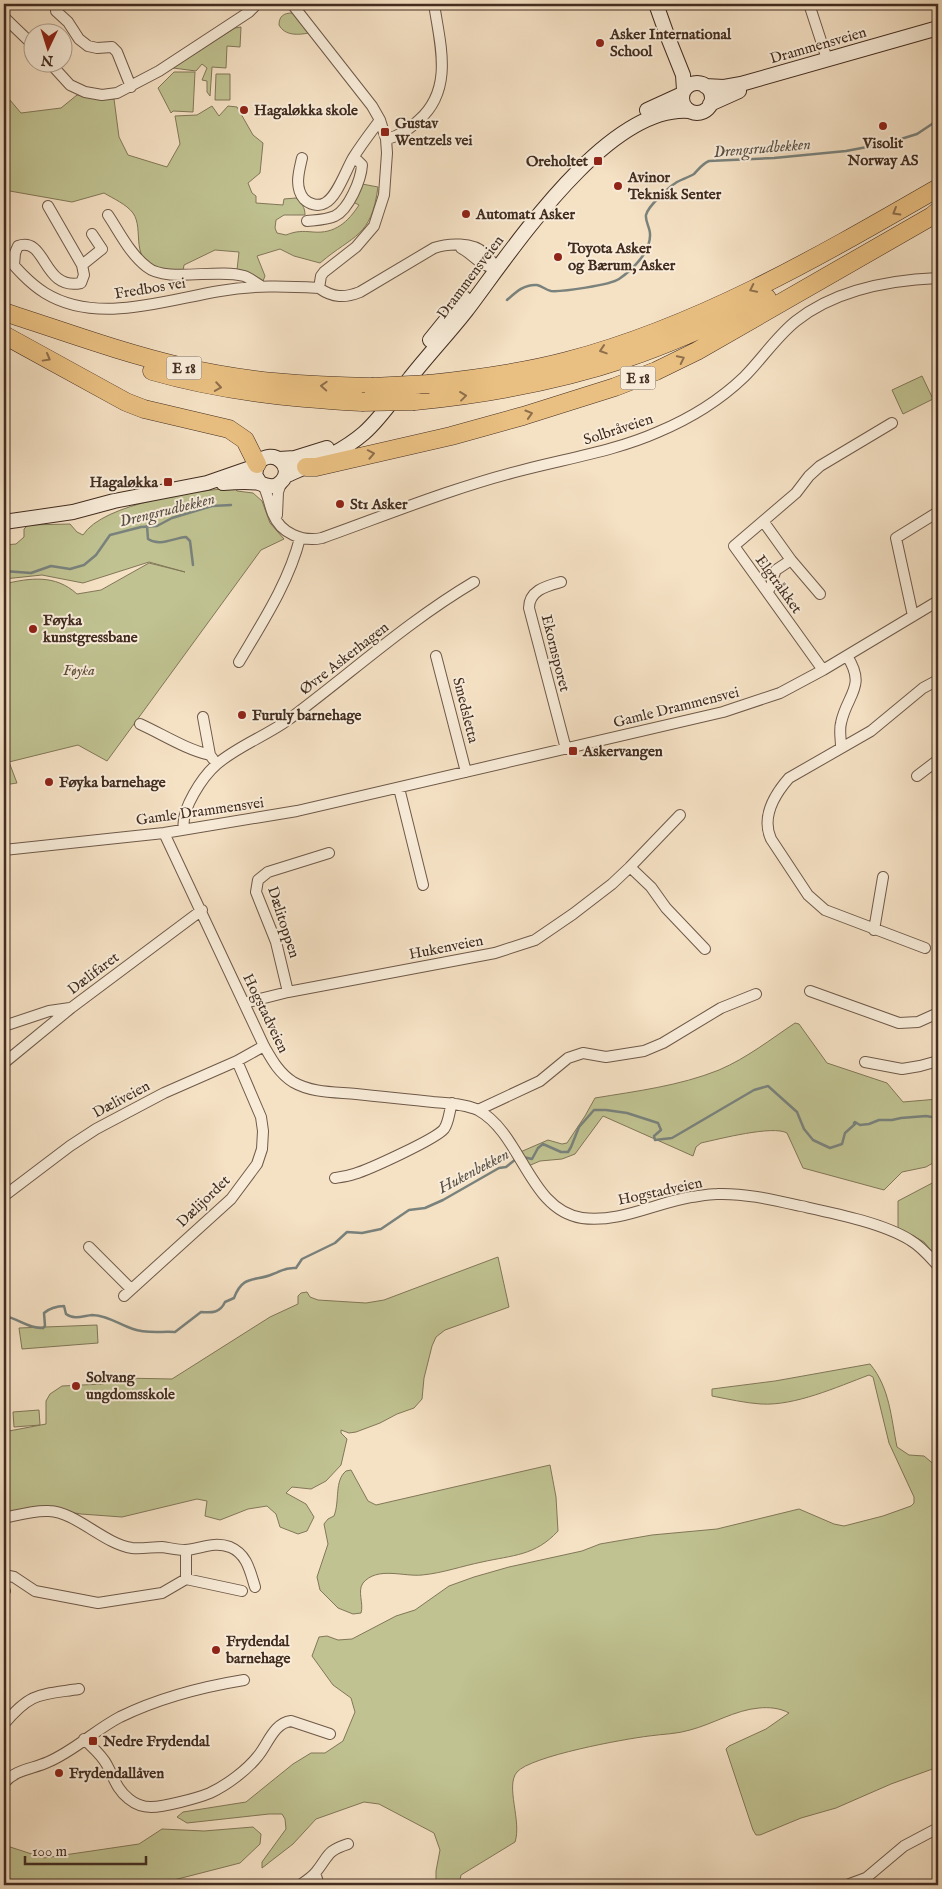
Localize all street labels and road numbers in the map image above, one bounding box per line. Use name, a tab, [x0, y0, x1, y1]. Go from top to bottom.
street label: Drammensveien	[768, 23, 869, 68]
street label: Drammensveien	[433, 232, 508, 323]
street label: Fredbos vei	[113, 273, 187, 303]
road number: E 18	[166, 356, 202, 379]
road number: E 18	[620, 366, 656, 389]
street label: Solbråveien	[581, 409, 655, 450]
street label: Elgtråkket	[751, 551, 806, 617]
street label: Ekornsporet	[537, 613, 574, 694]
street label: Øvre Askerhagen	[296, 618, 393, 699]
street label: Smedsletta	[448, 675, 483, 745]
street label: Gamle Drammensvei	[611, 683, 741, 732]
street label: Gamle Drammensvei	[135, 793, 265, 830]
street label: Dælitoppen	[263, 884, 304, 960]
street label: Hukenveien	[407, 931, 485, 964]
street label: Dælifaret	[64, 948, 123, 999]
street label: Hogstadveien	[238, 970, 293, 1056]
street label: Dæliveien	[89, 1076, 153, 1122]
street label: Dælijordet	[173, 1171, 234, 1232]
street label: Hogstadveien	[616, 1173, 704, 1210]

